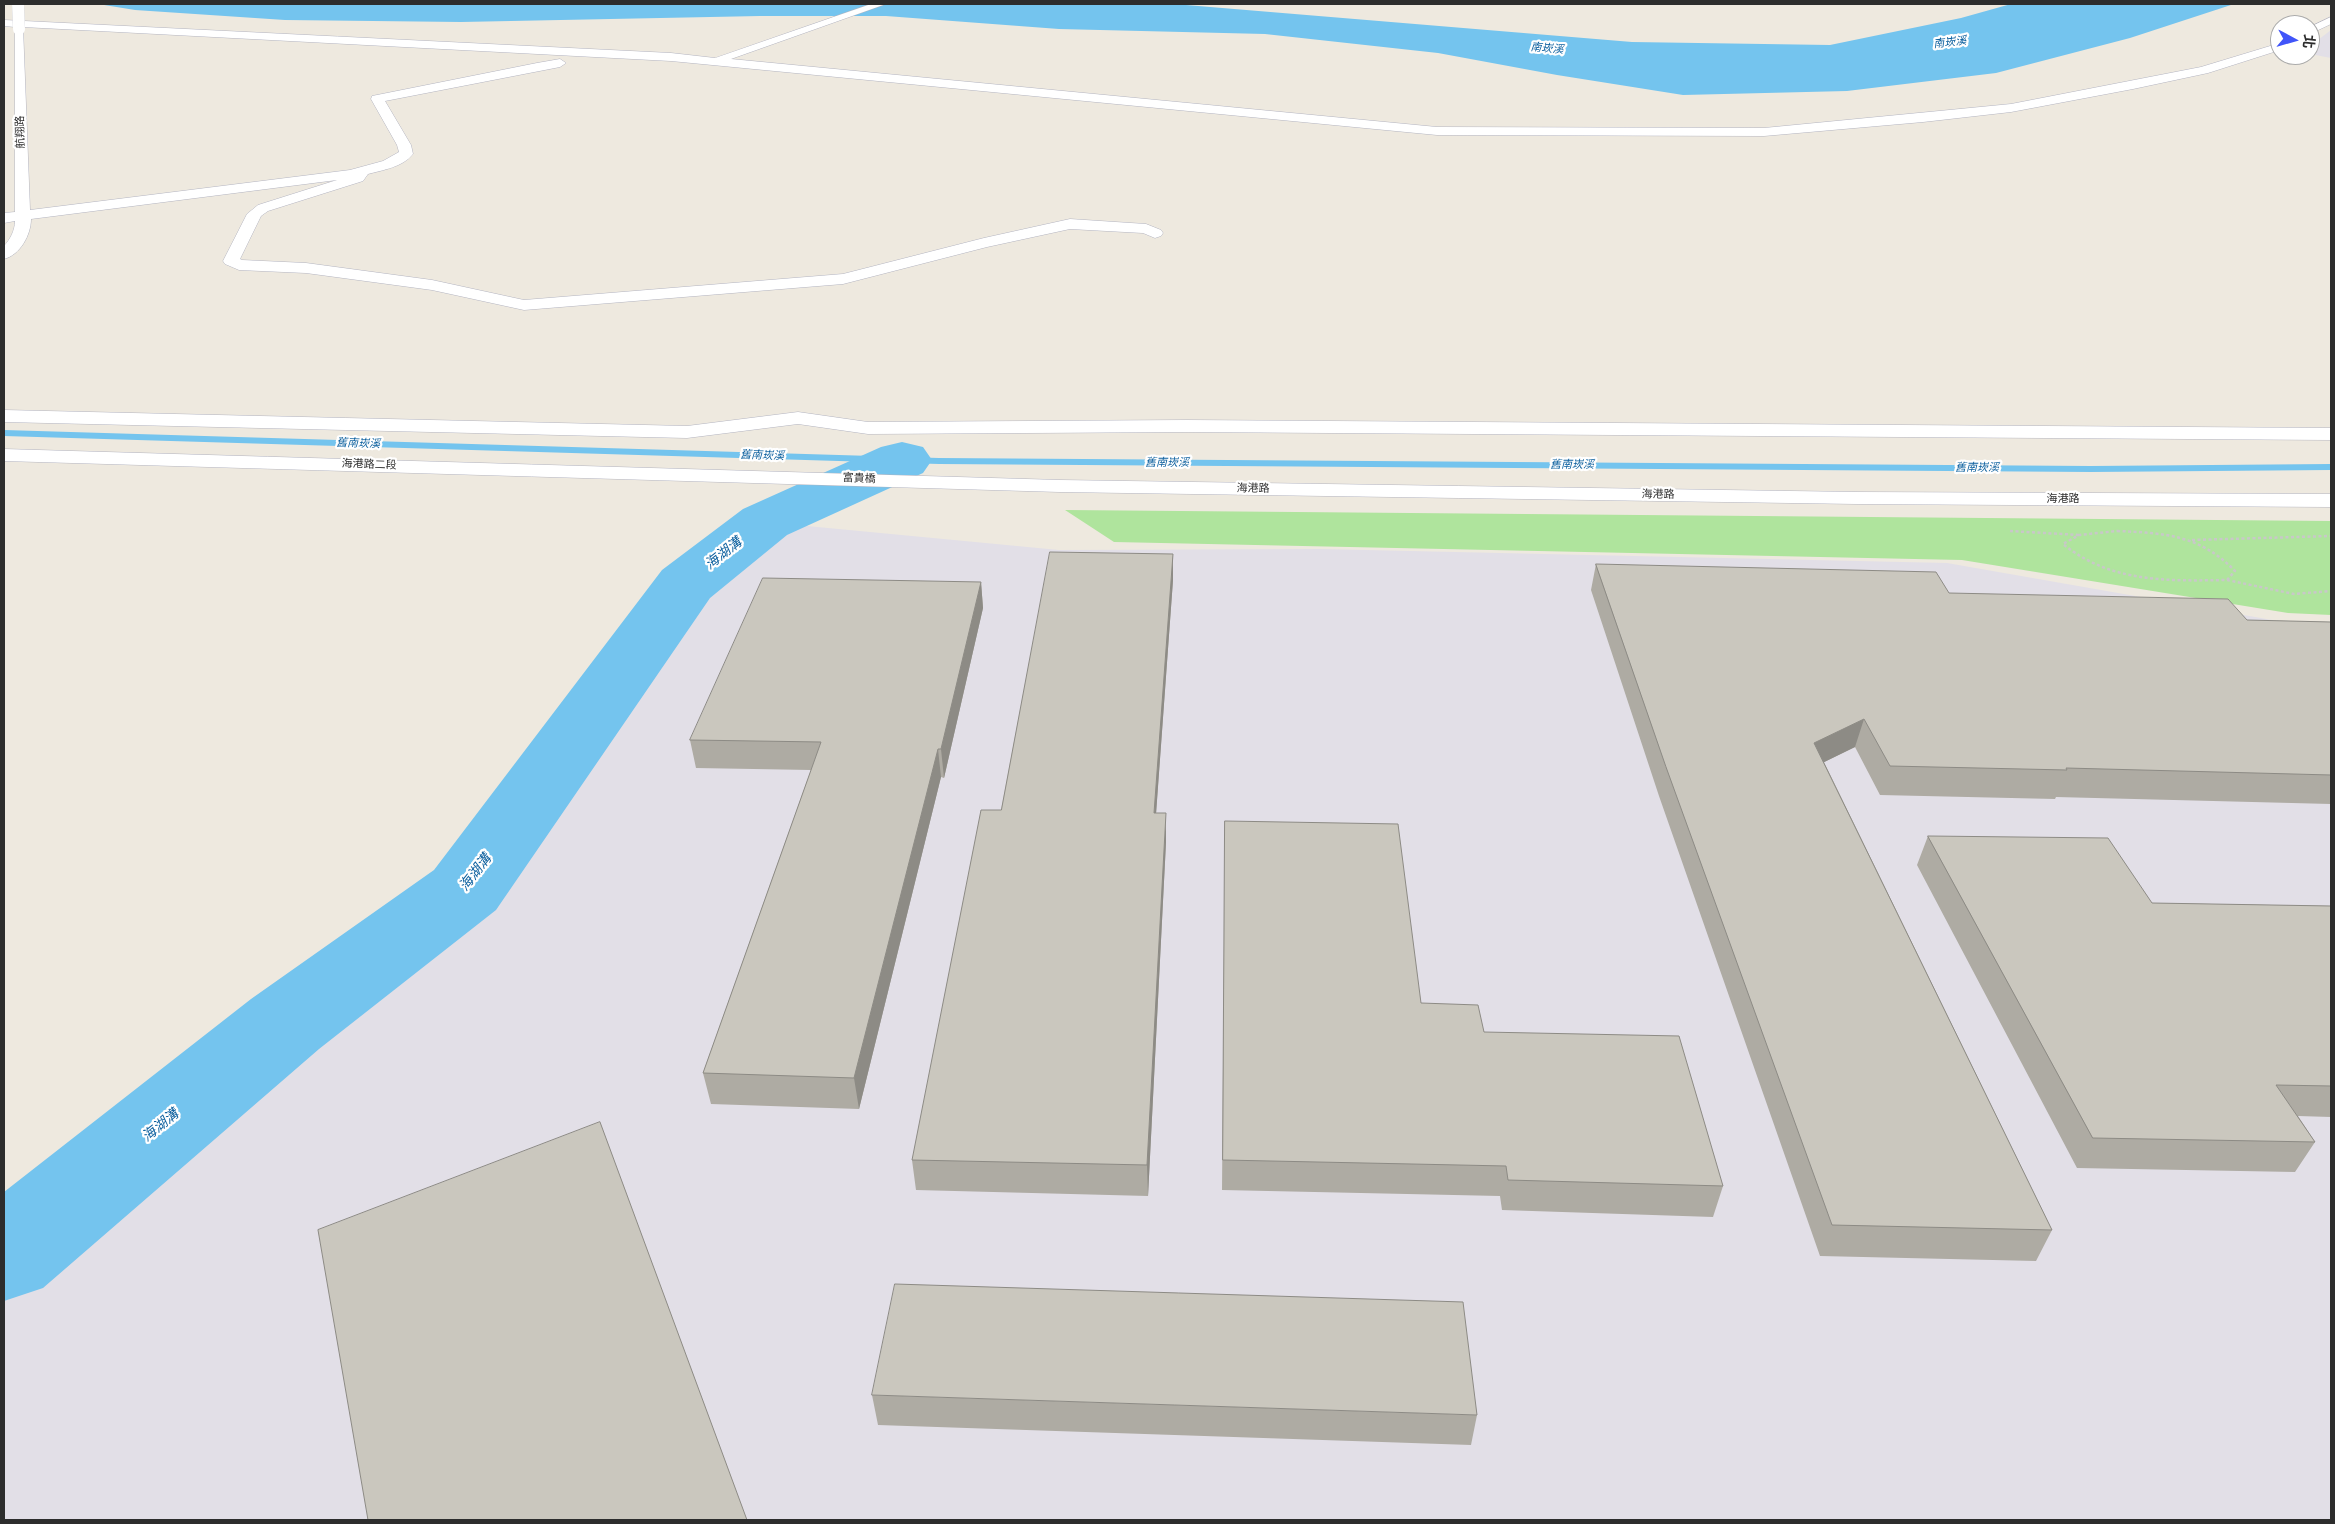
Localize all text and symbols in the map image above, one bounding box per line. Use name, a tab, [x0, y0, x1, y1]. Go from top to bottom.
north arrow	[2270, 15, 2320, 65]
text: 北	[2298, 33, 2321, 50]
water label: 南崁溪	[1933, 35, 1967, 51]
water label: 南崁溪	[1530, 41, 1564, 57]
street label: 航翔路	[14, 115, 28, 149]
water label: 舊南崁溪	[336, 437, 380, 451]
water label: 舊南崁溪	[740, 449, 784, 463]
water label: 舊南崁溪	[1145, 456, 1189, 470]
street label: 海港路二段	[341, 457, 397, 473]
water label: 舊南崁溪	[1550, 458, 1594, 472]
water label: 舊南崁溪	[1955, 461, 1999, 475]
street label: 富貴橋	[842, 472, 876, 486]
street label: 海港路	[1236, 482, 1270, 496]
street label: 海港路	[1641, 488, 1675, 502]
street label: 海港路	[2047, 492, 2079, 506]
water label: 海湖溝	[702, 534, 746, 574]
water label: 海湖溝	[456, 851, 496, 895]
water label: 海湖溝	[139, 1106, 183, 1146]

